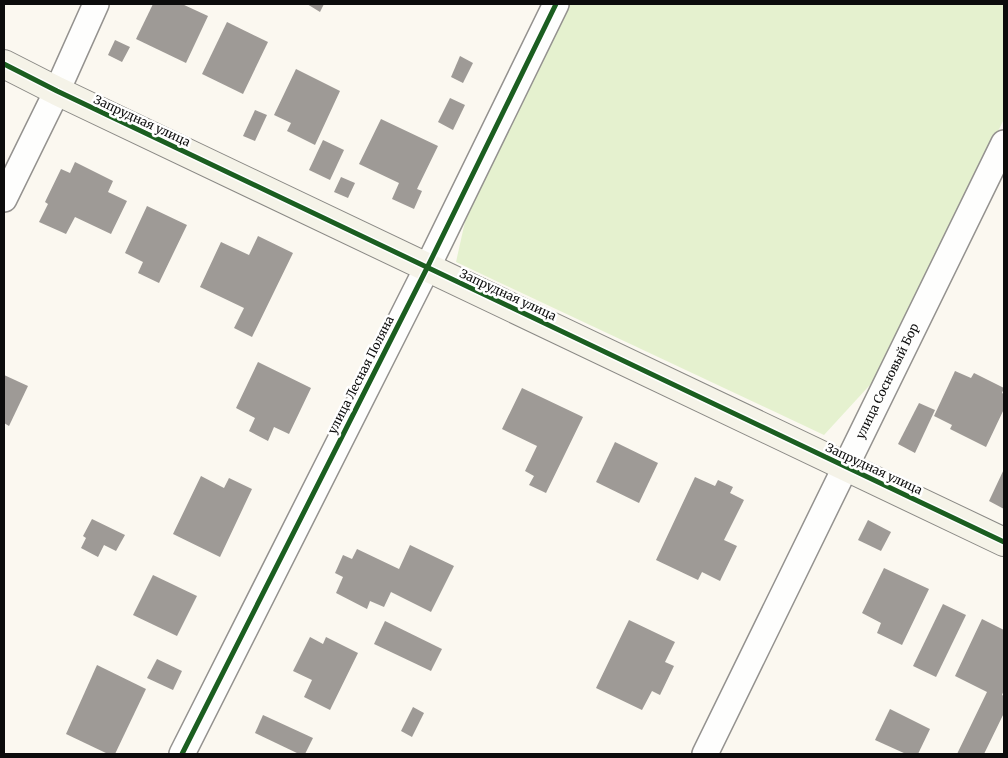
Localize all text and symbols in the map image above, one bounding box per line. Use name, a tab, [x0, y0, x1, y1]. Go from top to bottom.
street label: Запрудная улица	[92, 92, 193, 150]
street label: Запрудная улица	[458, 266, 559, 324]
street label: улица Лесная Поляна	[324, 313, 397, 436]
street label: улица Сосновый Бор	[852, 321, 922, 441]
street label: Запрудная улица	[824, 440, 925, 498]

